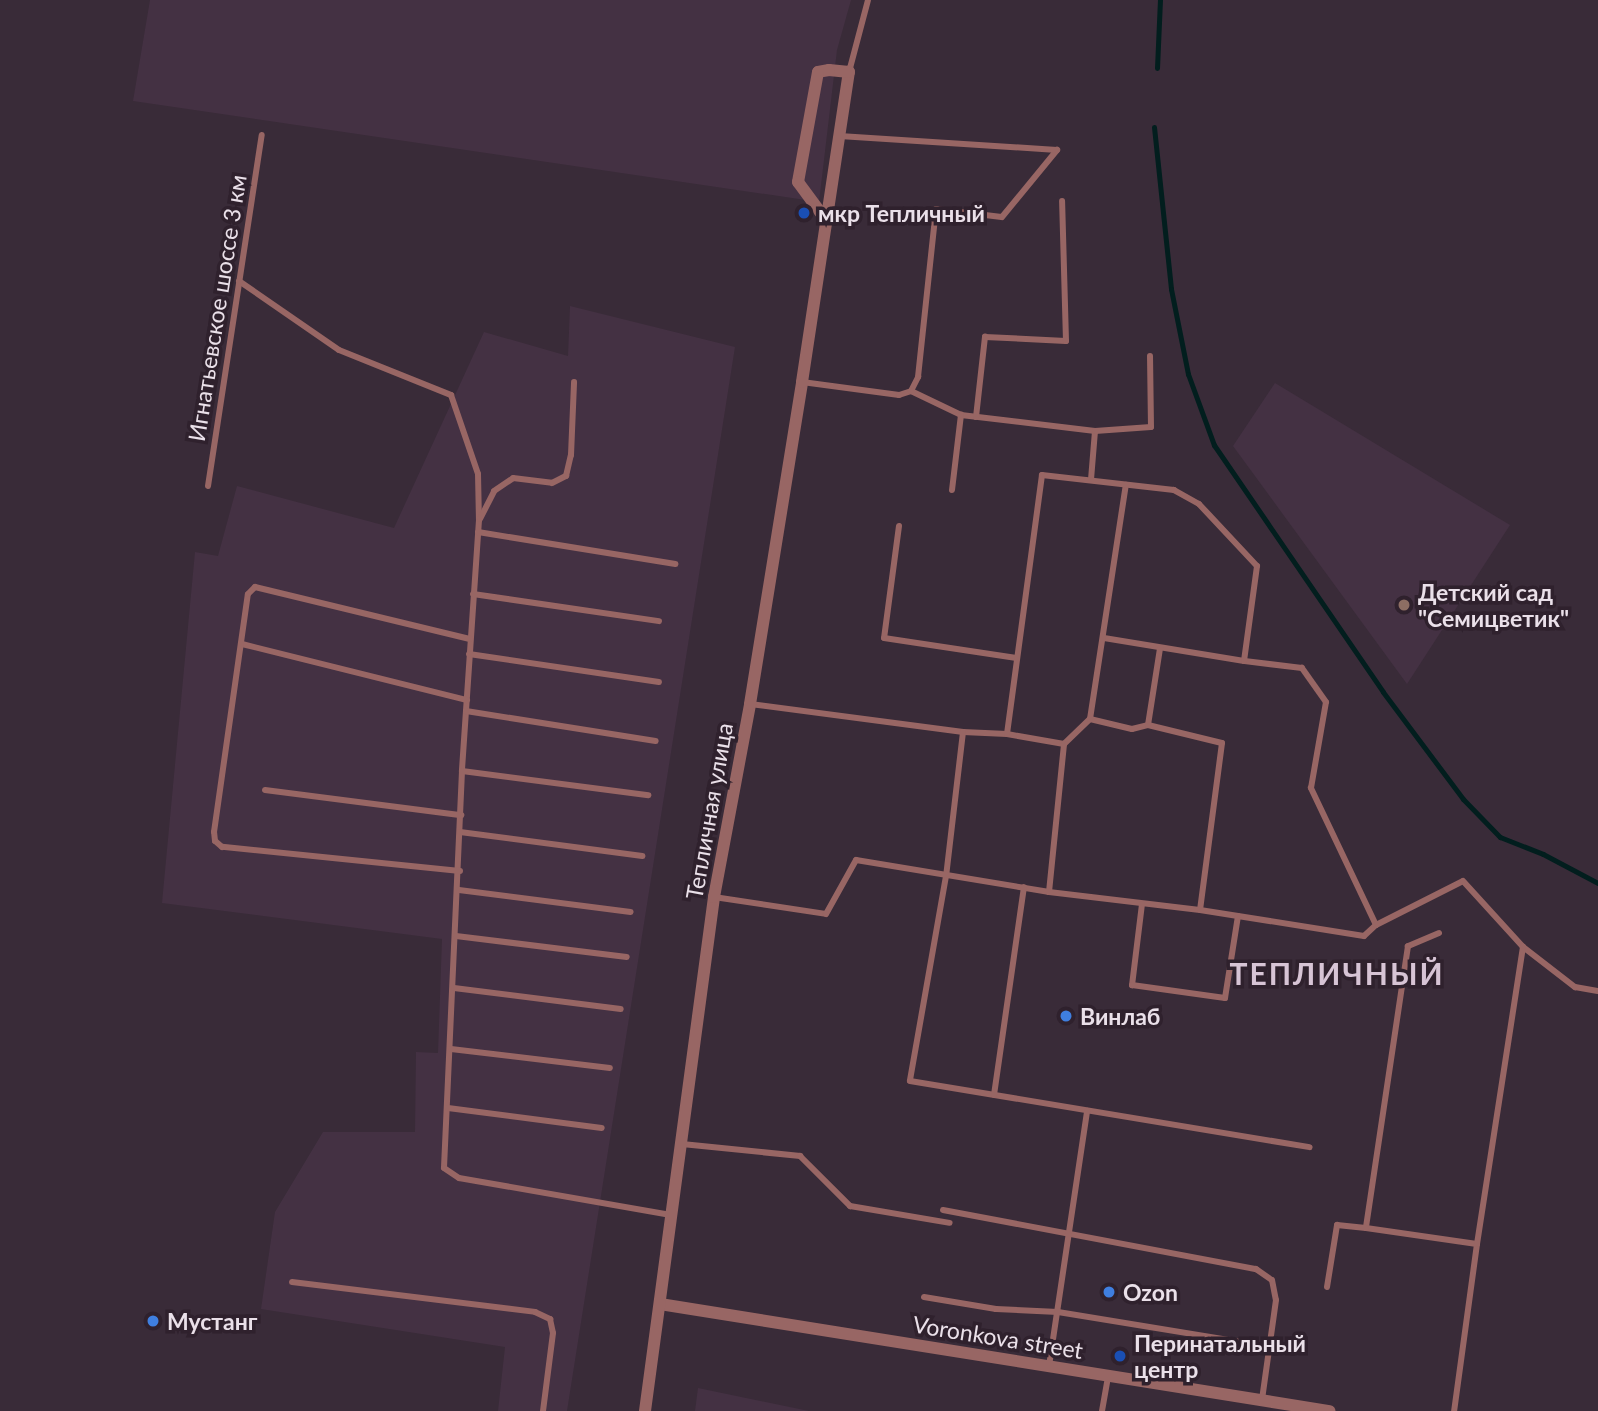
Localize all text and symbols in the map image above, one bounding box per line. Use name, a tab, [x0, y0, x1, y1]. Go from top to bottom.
street label: Игнатьевское шоссе 3 км	[182, 173, 252, 443]
place label: мкр Тепличный	[818, 199, 985, 227]
marker: мкр Тепличный	[796, 205, 812, 221]
place label: Детский сад "Семицветик"	[1418, 578, 1569, 632]
marker: Детский сад "Семицветик"	[1396, 597, 1412, 613]
street label: Тепличная улица	[680, 721, 738, 901]
district label: ТЕПЛИЧНЫЙ	[1231, 955, 1443, 991]
place label: Винлаб	[1080, 1002, 1160, 1030]
marker: Винлаб	[1058, 1008, 1074, 1024]
place label: Ozon	[1123, 1278, 1178, 1306]
marker: Ozon	[1101, 1284, 1117, 1300]
place label: Мустанг	[167, 1307, 258, 1335]
street label: Voronkova street	[911, 1310, 1085, 1364]
marker: Мустанг	[145, 1313, 161, 1329]
place label: Перинатальный центр	[1134, 1329, 1306, 1383]
marker: Перинатальный центр	[1112, 1348, 1128, 1364]

